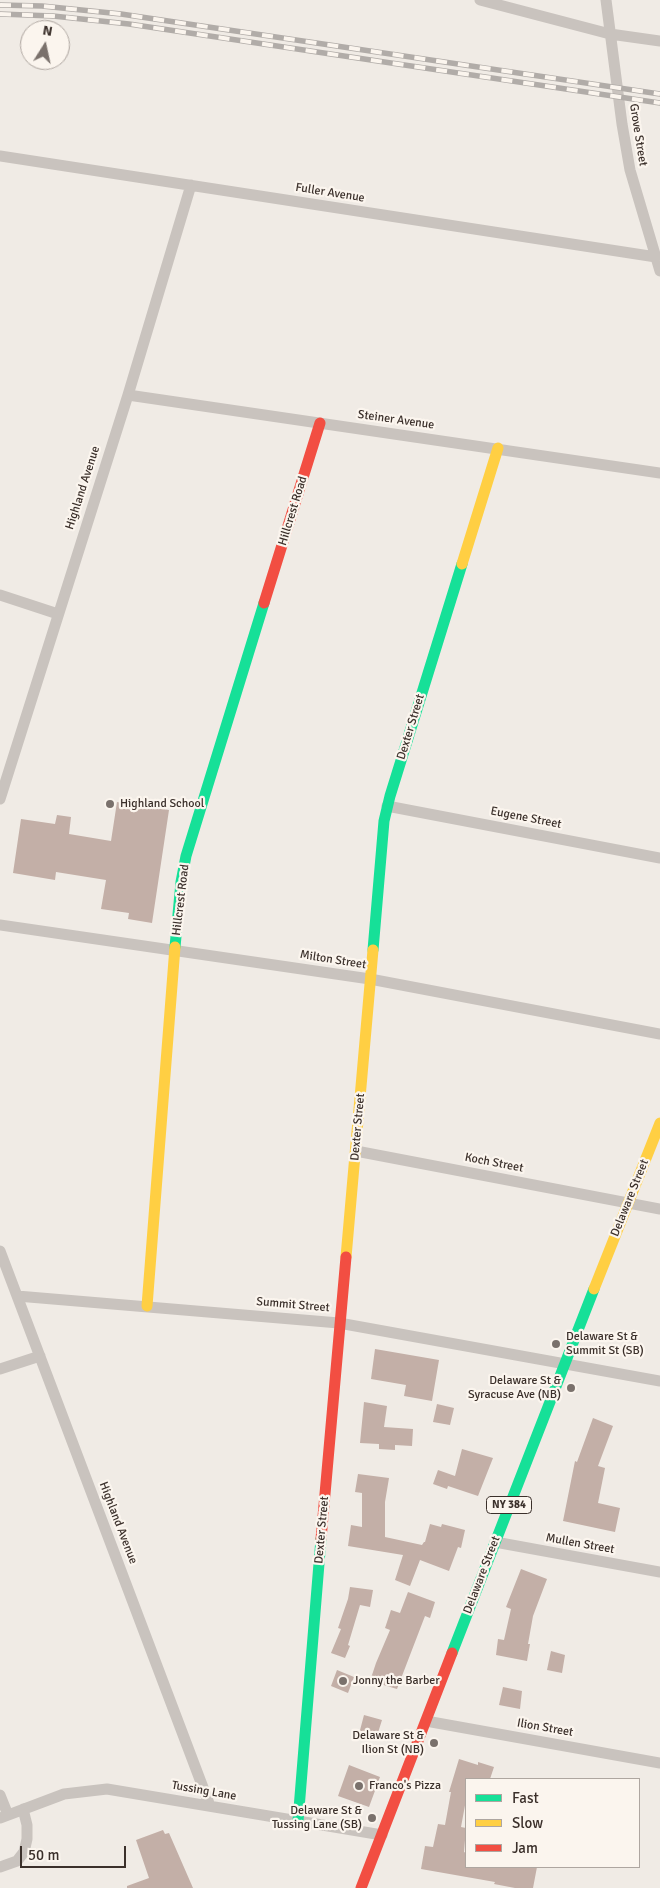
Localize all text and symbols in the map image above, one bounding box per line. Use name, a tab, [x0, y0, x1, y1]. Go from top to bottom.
north arrow	[20, 20, 70, 70]
text: N	[41, 22, 54, 40]
street label: Grove Street	[626, 103, 650, 167]
street label: Fuller Avenue	[294, 180, 366, 206]
street label: Steiner Avenue	[357, 408, 435, 432]
street label: Highland Avenue	[63, 444, 103, 532]
street label: Hillcrest Road	[276, 475, 310, 547]
street label: Dexter Street	[394, 692, 428, 762]
place label: Highland School	[120, 797, 204, 811]
marker: Highland School	[104, 798, 116, 810]
street label: Eugene Street	[489, 804, 563, 832]
street label: Hillcrest Road	[169, 864, 193, 936]
street label: Milton Street	[299, 948, 367, 972]
street label: Dexter Street	[348, 1093, 368, 1161]
street label: Koch Street	[464, 1150, 524, 1176]
street label: Delaware Street	[608, 1157, 652, 1239]
street label: Summit Street	[256, 1295, 330, 1315]
place label: Delaware St & Summit St (SB)	[566, 1330, 644, 1358]
marker: Delaware St & Summit St (SB)	[550, 1338, 562, 1350]
place label: Delaware St & Syracuse Ave (NB)	[468, 1374, 561, 1402]
marker: Delaware St & Syracuse Ave (NB)	[565, 1382, 577, 1394]
street label: Highland Avenue	[96, 1480, 140, 1566]
street label: Dexter Street	[312, 1496, 332, 1564]
road number: NY 384	[486, 1496, 532, 1514]
street label: Mullen Street	[545, 1531, 615, 1557]
street label: Delaware Street	[461, 1534, 503, 1616]
place label: Jonny the Barber	[353, 1674, 440, 1688]
marker: Jonny the Barber	[337, 1675, 349, 1687]
street label: Ilion Street	[516, 1716, 574, 1740]
place label: Delaware St & Ilion St (NB)	[352, 1729, 424, 1757]
marker: Delaware St & Ilion St (NB)	[428, 1737, 440, 1749]
street label: Tussing Lane	[170, 1778, 238, 1804]
legend	[465, 1778, 640, 1868]
place label: Franco's Pizza	[369, 1779, 441, 1793]
marker: Franco's Pizza	[353, 1780, 365, 1792]
text: Fast	[512, 1789, 539, 1807]
place label: Delaware St & Tussing Lane (SB)	[272, 1804, 362, 1832]
marker: Delaware St & Tussing Lane (SB)	[366, 1812, 378, 1824]
text: Slow	[512, 1814, 543, 1832]
scale bar	[22, 1836, 129, 1868]
text: Jam	[512, 1839, 538, 1857]
text: 50 m	[28, 1846, 59, 1864]

